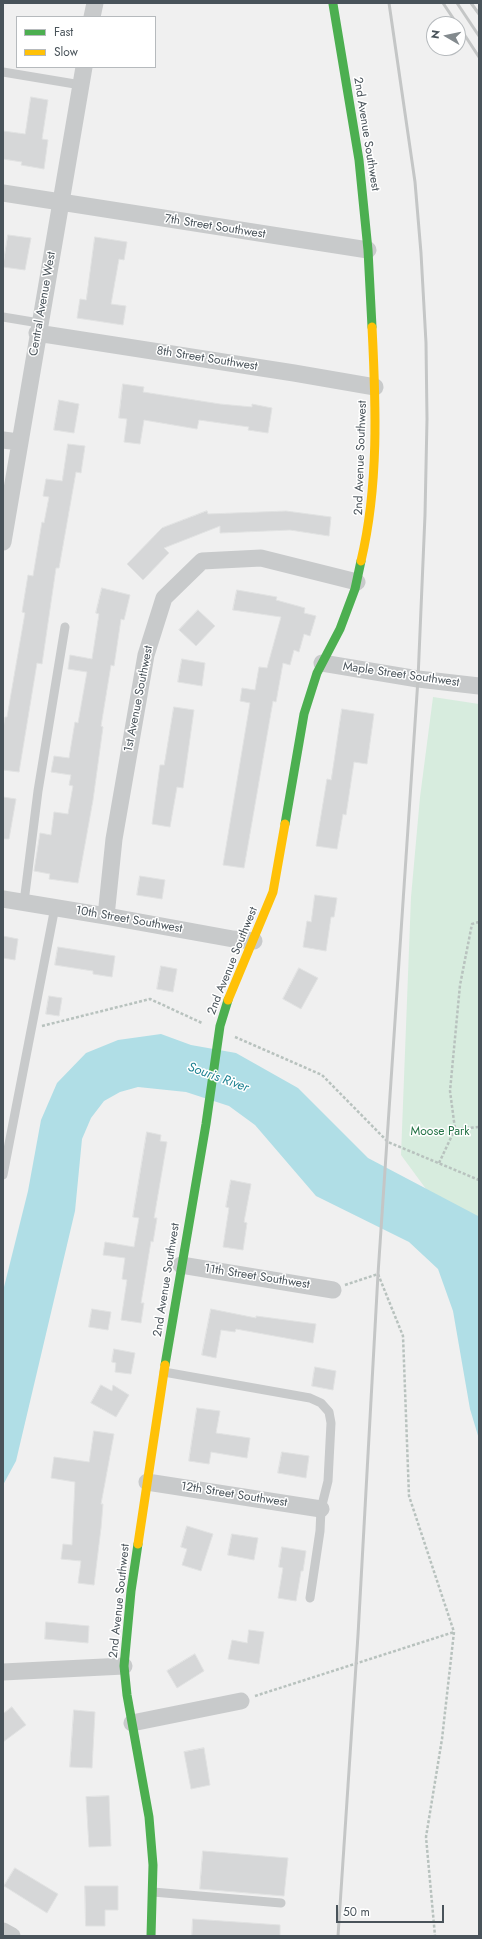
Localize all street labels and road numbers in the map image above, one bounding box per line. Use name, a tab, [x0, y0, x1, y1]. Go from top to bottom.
street label: 2nd Avenue Southwest	[350, 76, 382, 192]
street label: 7th Street Southwest	[164, 212, 266, 242]
street label: Central Avenue West	[27, 251, 59, 357]
street label: 8th Street Southwest	[156, 344, 258, 374]
street label: 2nd Avenue Southwest	[352, 400, 370, 516]
street label: 1st Avenue Southwest	[122, 645, 156, 753]
street label: Maple Street Southwest	[342, 660, 460, 690]
street label: 10th Street Southwest	[75, 904, 183, 936]
street label: 2nd Avenue Southwest	[205, 905, 261, 1017]
street label: 2nd Avenue Southwest	[151, 1222, 183, 1338]
street label: 11th Street Southwest	[203, 1262, 311, 1292]
street label: 12th Street Southwest	[180, 1479, 288, 1511]
street label: 2nd Avenue Southwest	[107, 1543, 133, 1659]

